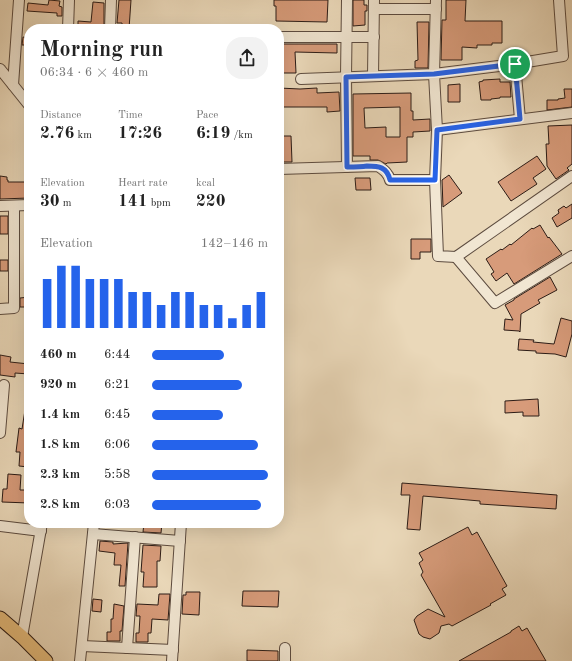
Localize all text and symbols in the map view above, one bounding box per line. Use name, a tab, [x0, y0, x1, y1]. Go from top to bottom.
button: share	[226, 37, 268, 79]
text: Morning run	[40, 39, 163, 61]
pin	[498, 47, 532, 81]
icon: arrive	[504, 53, 526, 75]
text: 06:34 · 6 × 460 m	[40, 66, 148, 79]
text: Distance	[40, 110, 81, 121]
text: Time	[118, 110, 143, 121]
text: Pace	[196, 110, 218, 121]
text: 2.76	[40, 125, 74, 142]
text: 17:26	[118, 125, 162, 142]
text: 6:19	[196, 125, 230, 142]
text: km	[74, 130, 92, 141]
text: /km	[230, 130, 253, 141]
text: Elevation	[40, 178, 85, 189]
text: Heart rate	[118, 178, 167, 189]
text: kcal	[196, 178, 215, 189]
text: 30	[40, 193, 60, 210]
text: 141	[118, 193, 148, 210]
text: 220	[196, 193, 226, 210]
text: m	[60, 198, 72, 209]
text: bpm	[148, 198, 171, 209]
text: Elevation	[40, 237, 93, 250]
text: 142–146 m	[201, 237, 268, 250]
text: 460 m	[40, 348, 77, 361]
text: 6:44	[104, 348, 130, 361]
text: 920 m	[40, 378, 77, 391]
text: 6:21	[104, 378, 130, 391]
text: 1.4 km	[40, 408, 80, 421]
text: 6:45	[104, 408, 130, 421]
text: 1.8 km	[40, 438, 80, 451]
text: 6:06	[104, 438, 130, 451]
text: 2.3 km	[40, 468, 80, 481]
text: 5:58	[104, 468, 130, 481]
text: 2.8 km	[40, 498, 80, 511]
text: 6:03	[104, 498, 130, 511]

